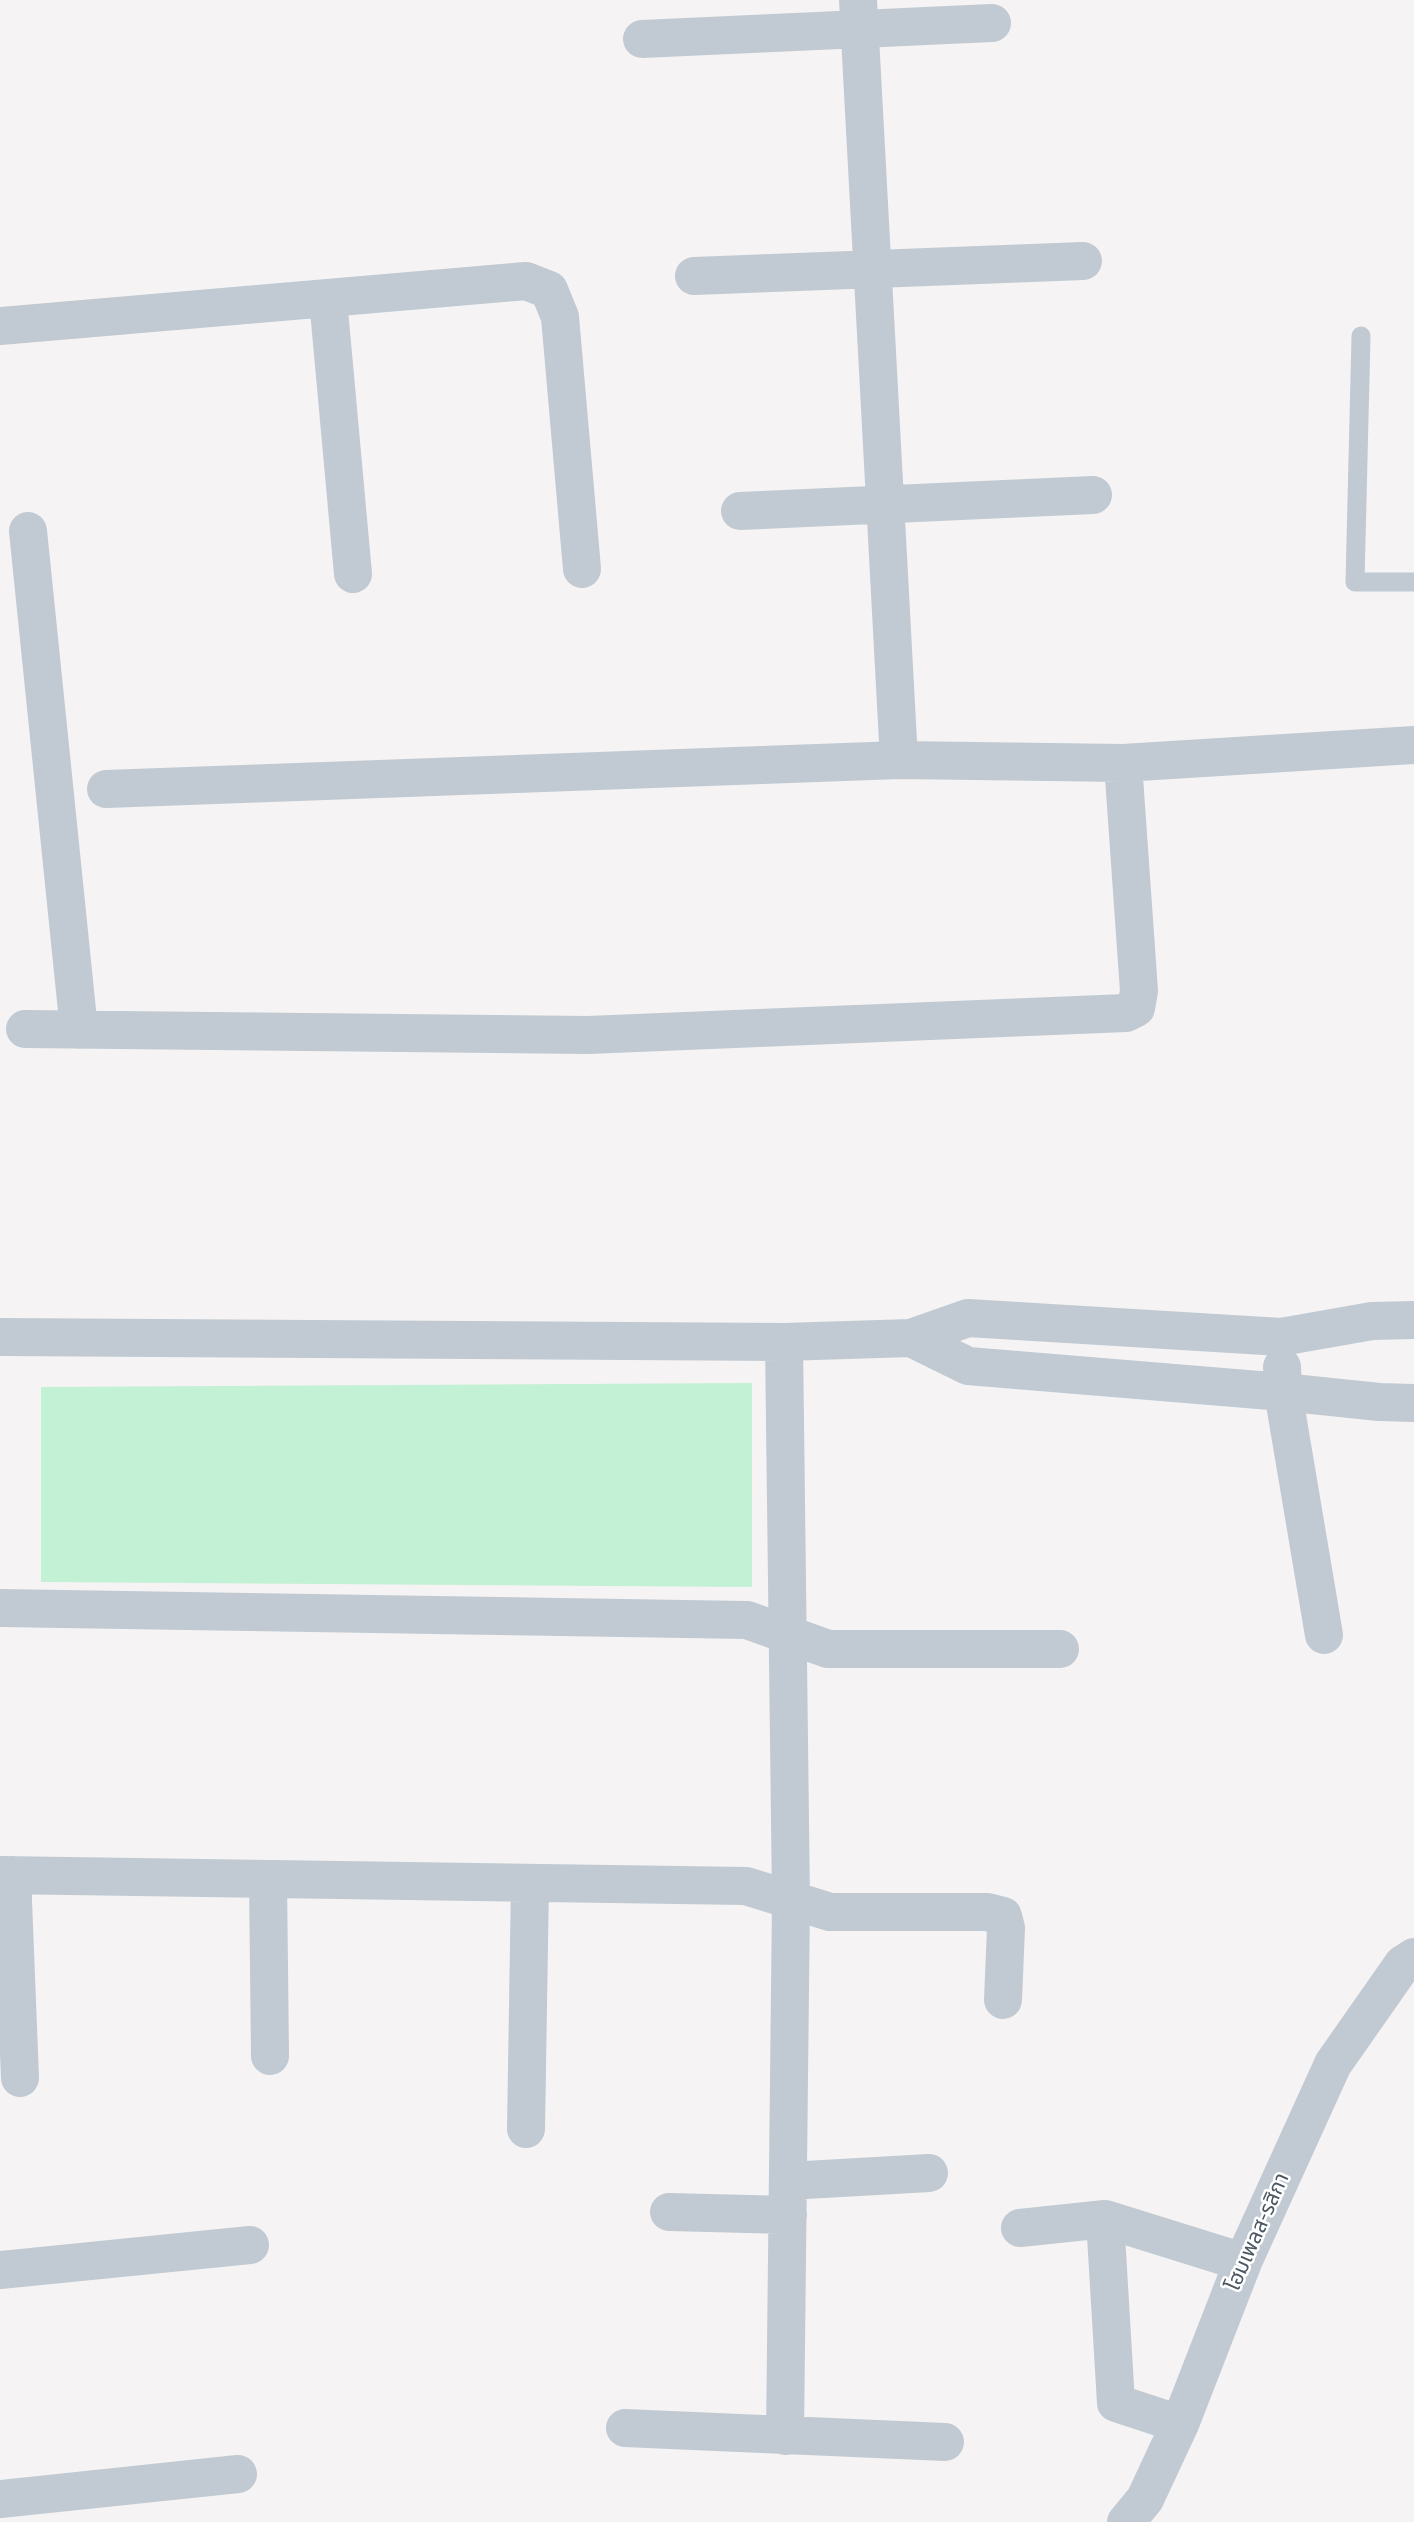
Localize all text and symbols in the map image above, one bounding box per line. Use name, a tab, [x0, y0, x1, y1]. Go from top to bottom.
street label: โฮมเพลส-รสิกา	[1221, 2169, 1295, 2295]

